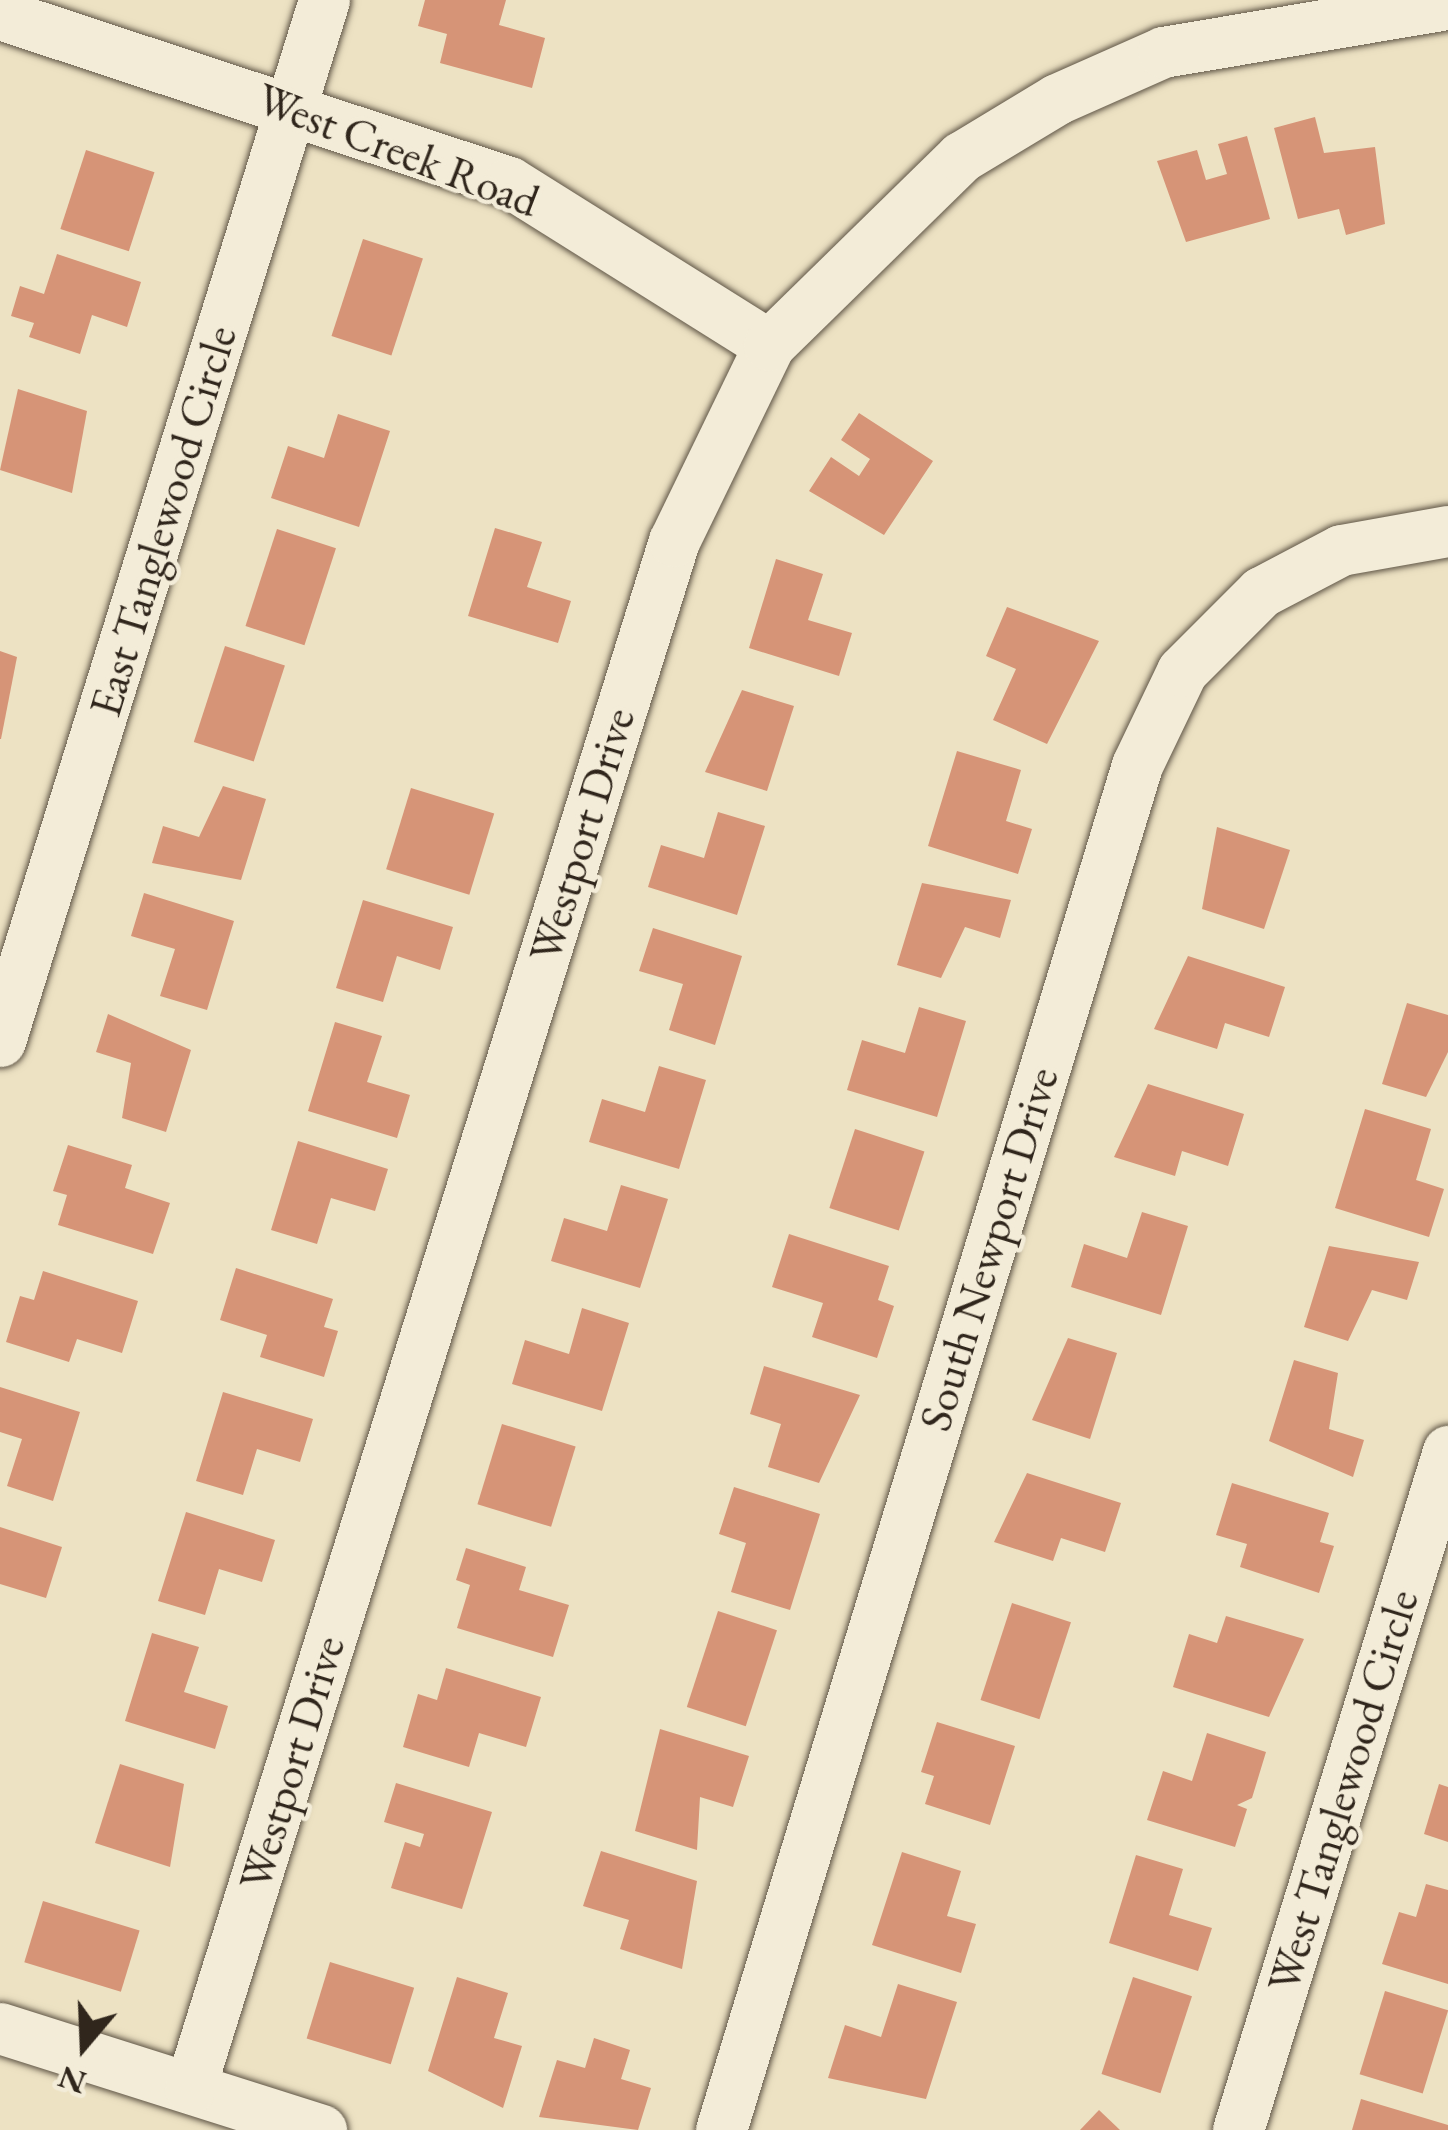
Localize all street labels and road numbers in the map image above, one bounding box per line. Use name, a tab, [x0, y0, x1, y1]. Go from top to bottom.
street label: West Creek Road	[249, 71, 547, 229]
street label: East Tanglewood Circle	[78, 319, 248, 723]
street label: Westport Drive	[518, 701, 646, 969]
street label: South Newport Drive	[908, 1061, 1070, 1437]
street label: West Tanglewood Circle	[1256, 1583, 1430, 1999]
street label: Westport Drive	[228, 1629, 356, 1897]

